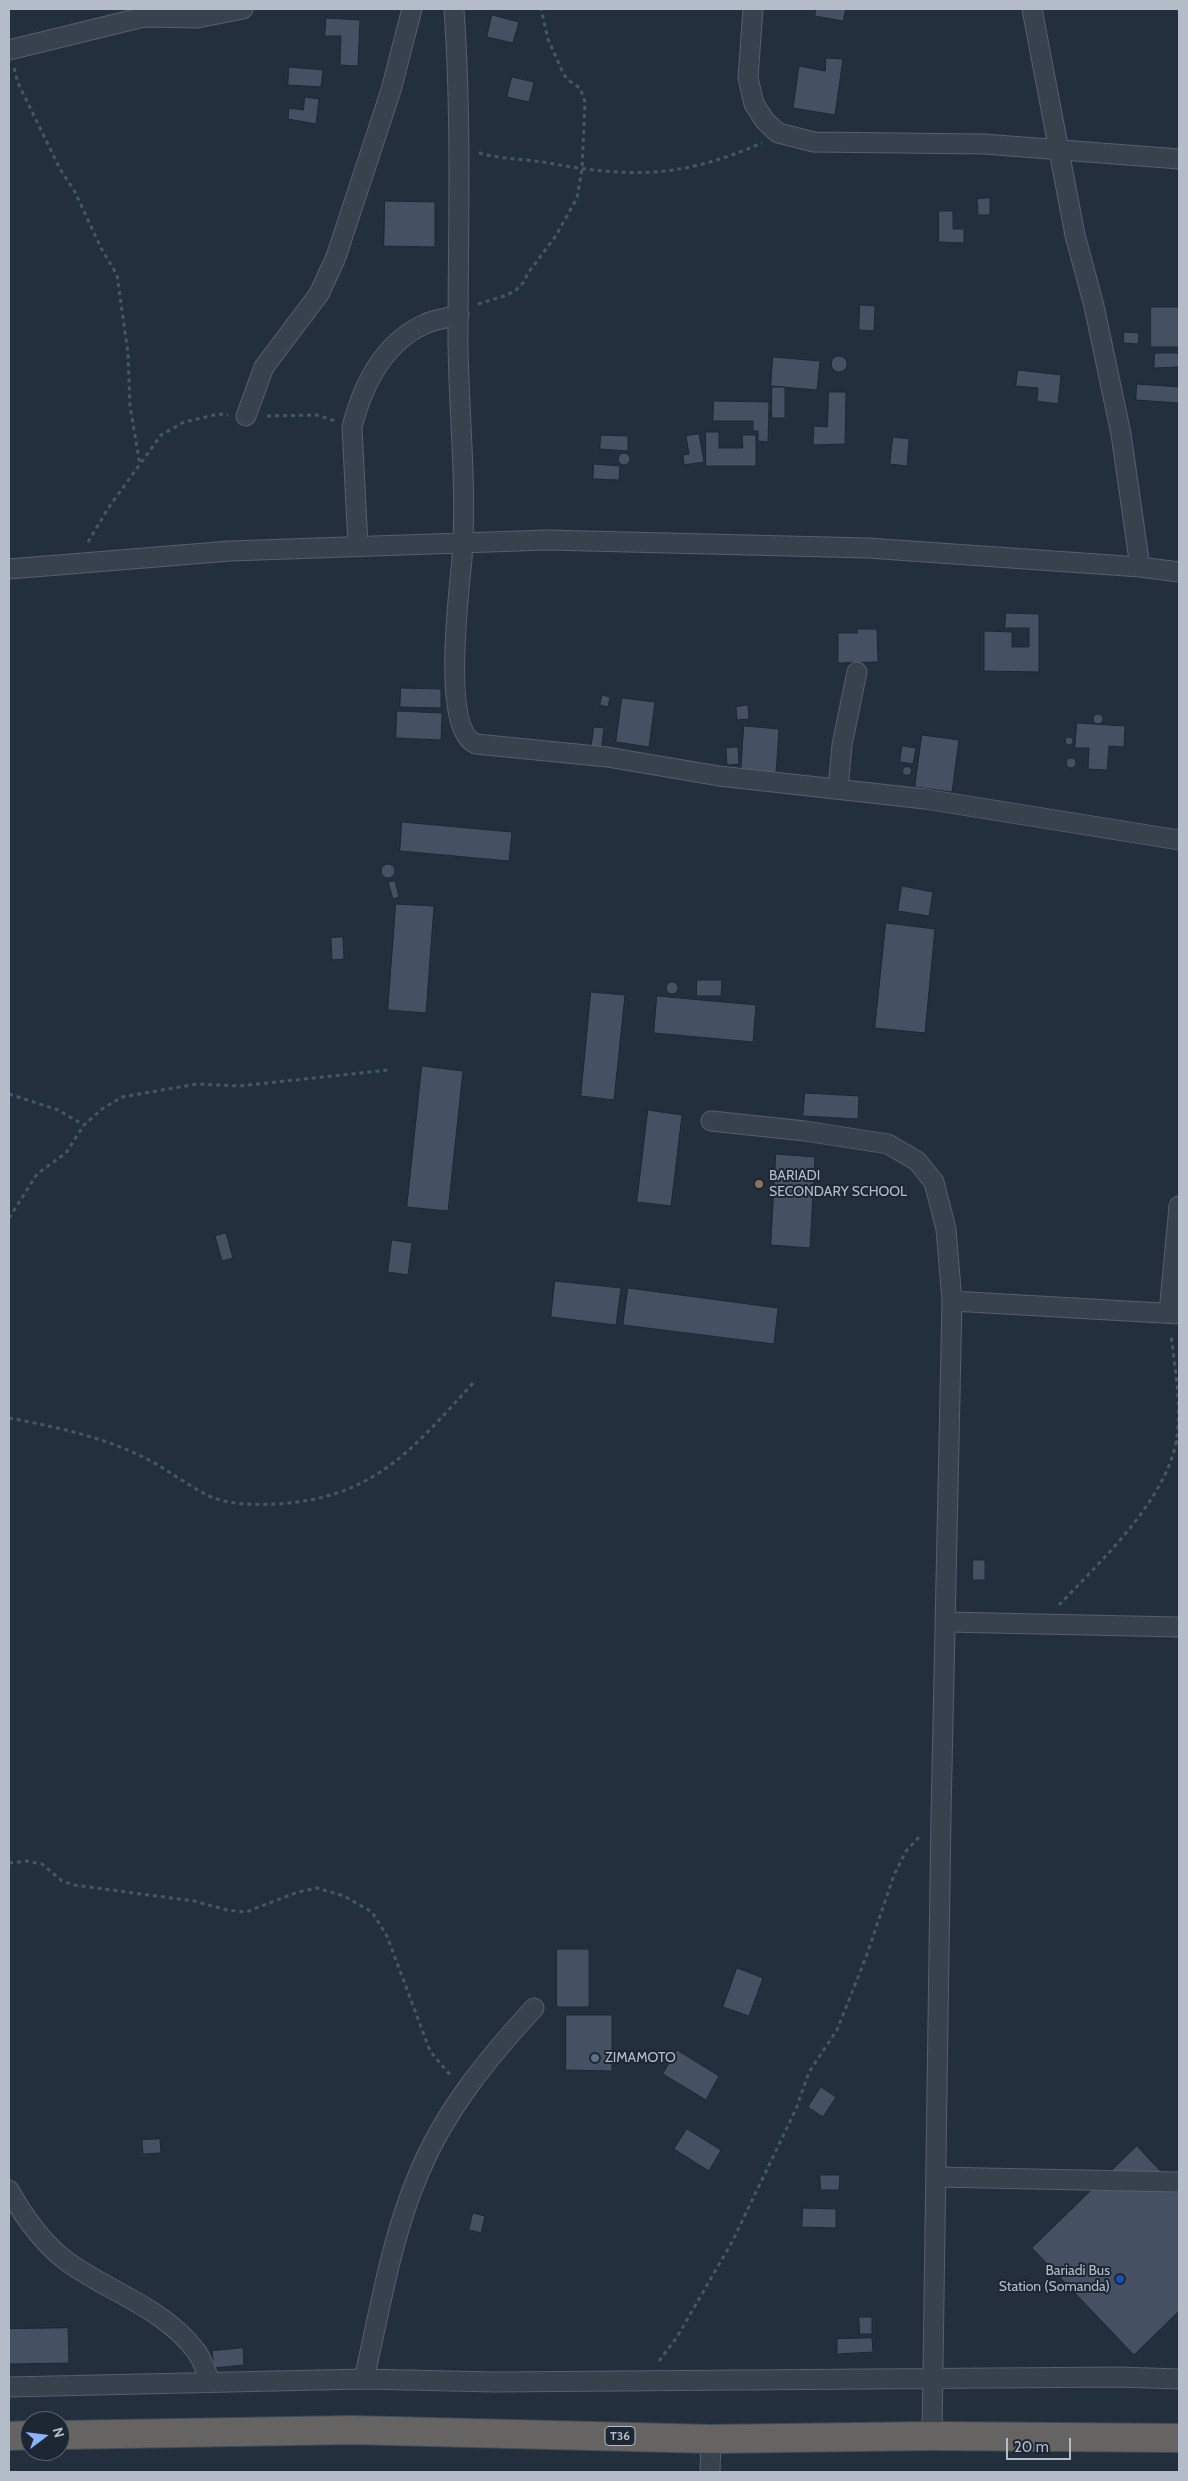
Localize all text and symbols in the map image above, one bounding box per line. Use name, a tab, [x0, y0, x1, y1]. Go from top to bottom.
place label: BARIADI SECONDARY SCHOOL	[769, 1168, 907, 1200]
marker: BARIADI SECONDARY SCHOOL	[753, 1178, 765, 1190]
place label: ZIMAMOTO	[605, 2050, 676, 2066]
marker: ZIMAMOTO	[589, 2052, 601, 2064]
place label: Bariadi Bus Station (Somanda)	[999, 2263, 1110, 2296]
marker: Bariadi Bus Station (Somanda)	[1114, 2273, 1126, 2285]
north arrow	[20, 2411, 70, 2461]
text: N	[49, 2425, 68, 2439]
road number: T36	[605, 2426, 635, 2446]
scale bar	[1008, 2428, 1073, 2460]
text: 20 m	[1014, 2438, 1049, 2456]

